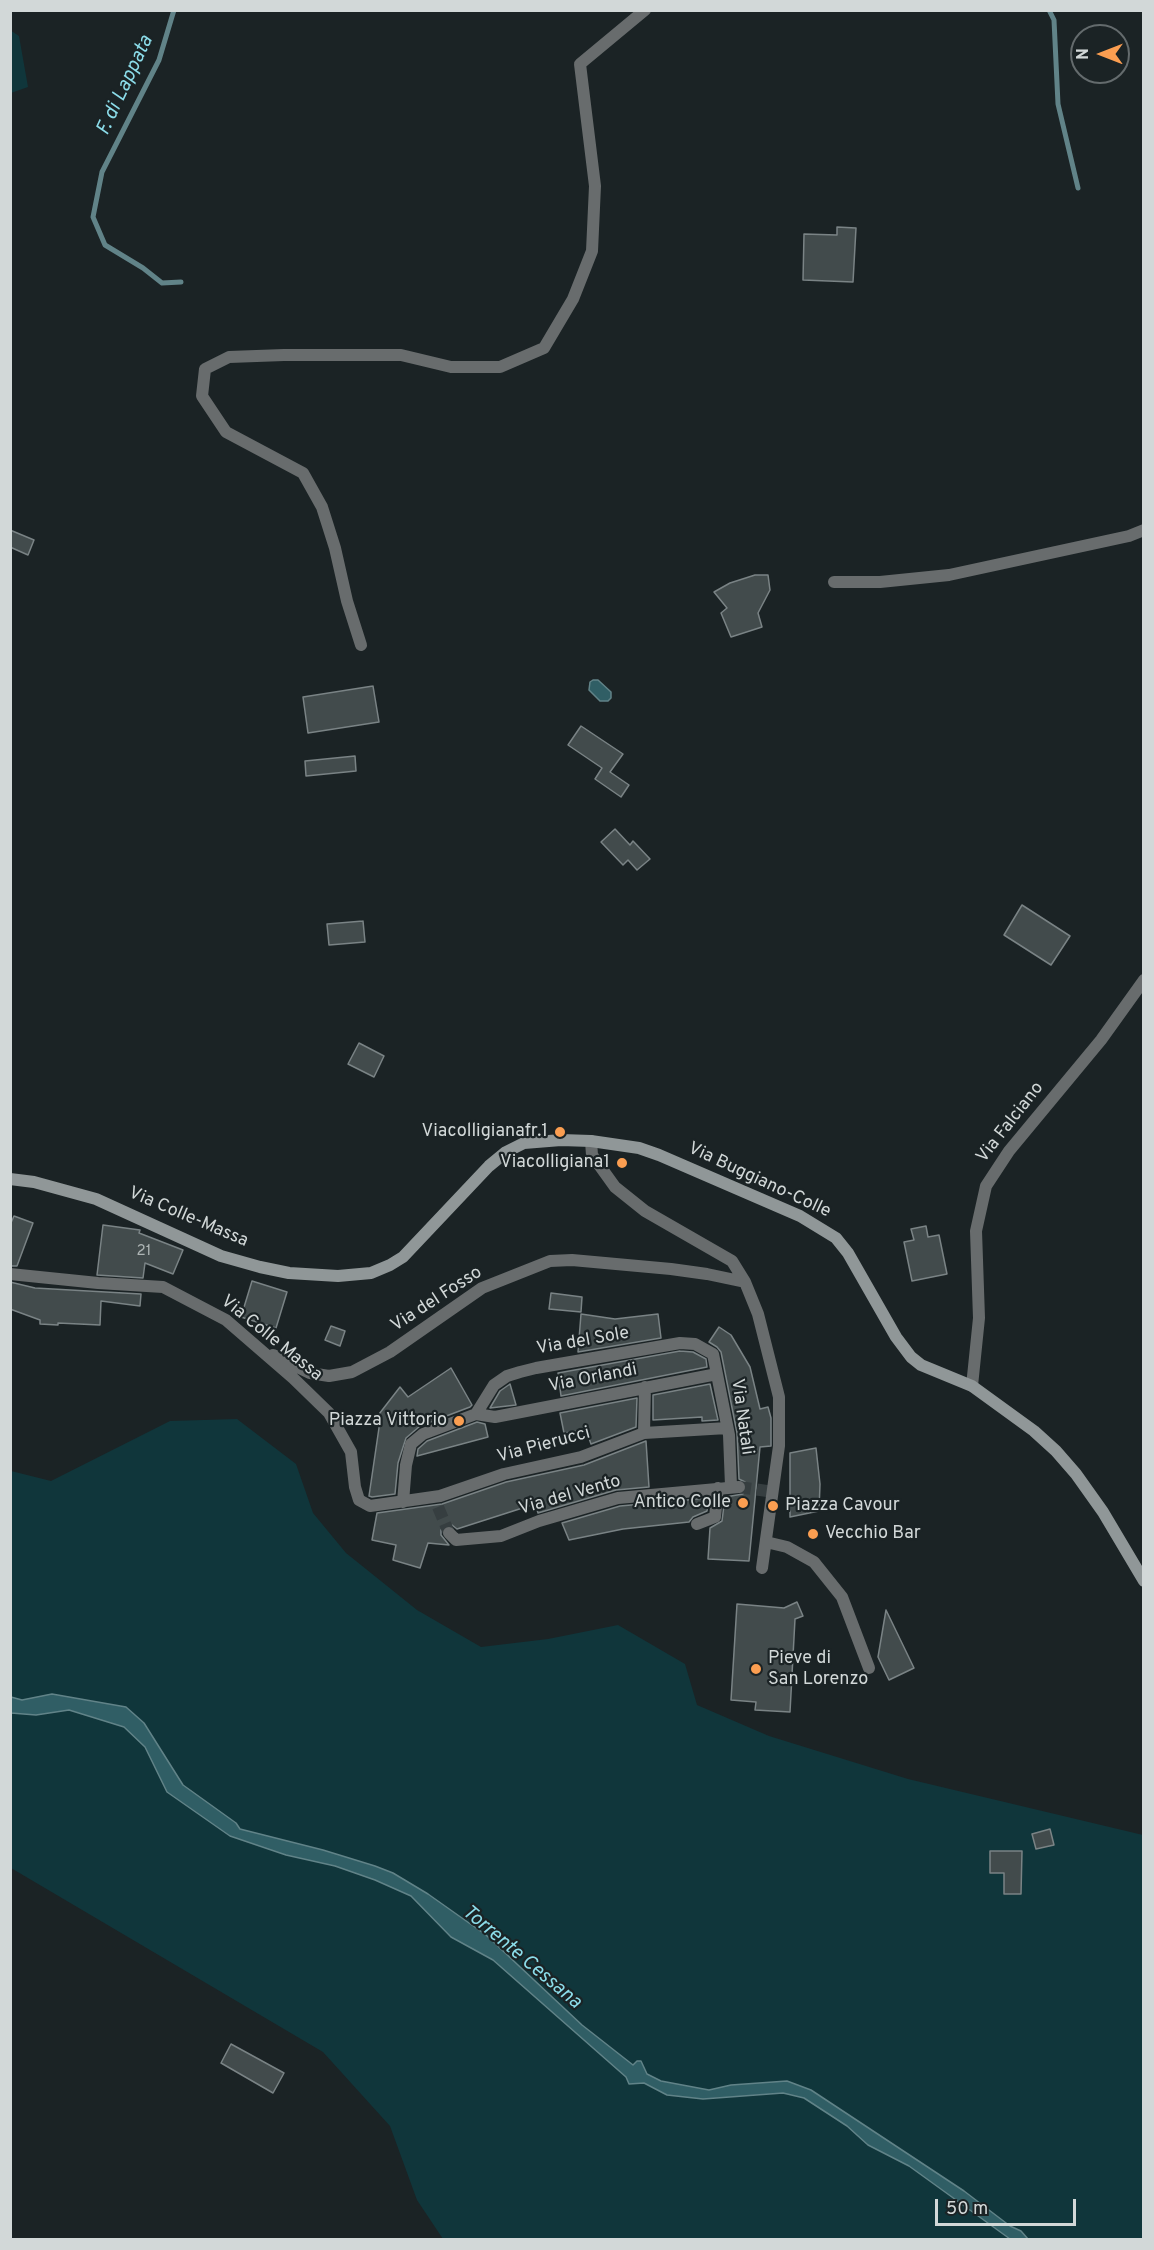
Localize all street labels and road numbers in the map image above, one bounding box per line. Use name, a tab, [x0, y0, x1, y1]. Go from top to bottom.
street label: Via Falciano	[973, 1078, 1049, 1168]
street label: Via Buggiano-Colle	[684, 1138, 834, 1224]
street label: Via Colle-Massa	[125, 1183, 251, 1253]
street label: Via del Fosso	[387, 1263, 487, 1337]
street label: Via Colle Massa	[216, 1291, 326, 1387]
street label: Via del Sole	[535, 1323, 631, 1361]
street label: Via Orlandi	[547, 1360, 639, 1398]
street label: Via Natali	[725, 1377, 757, 1457]
street label: Via Pierucci	[495, 1423, 593, 1469]
street label: Via del Vento	[516, 1471, 624, 1521]

